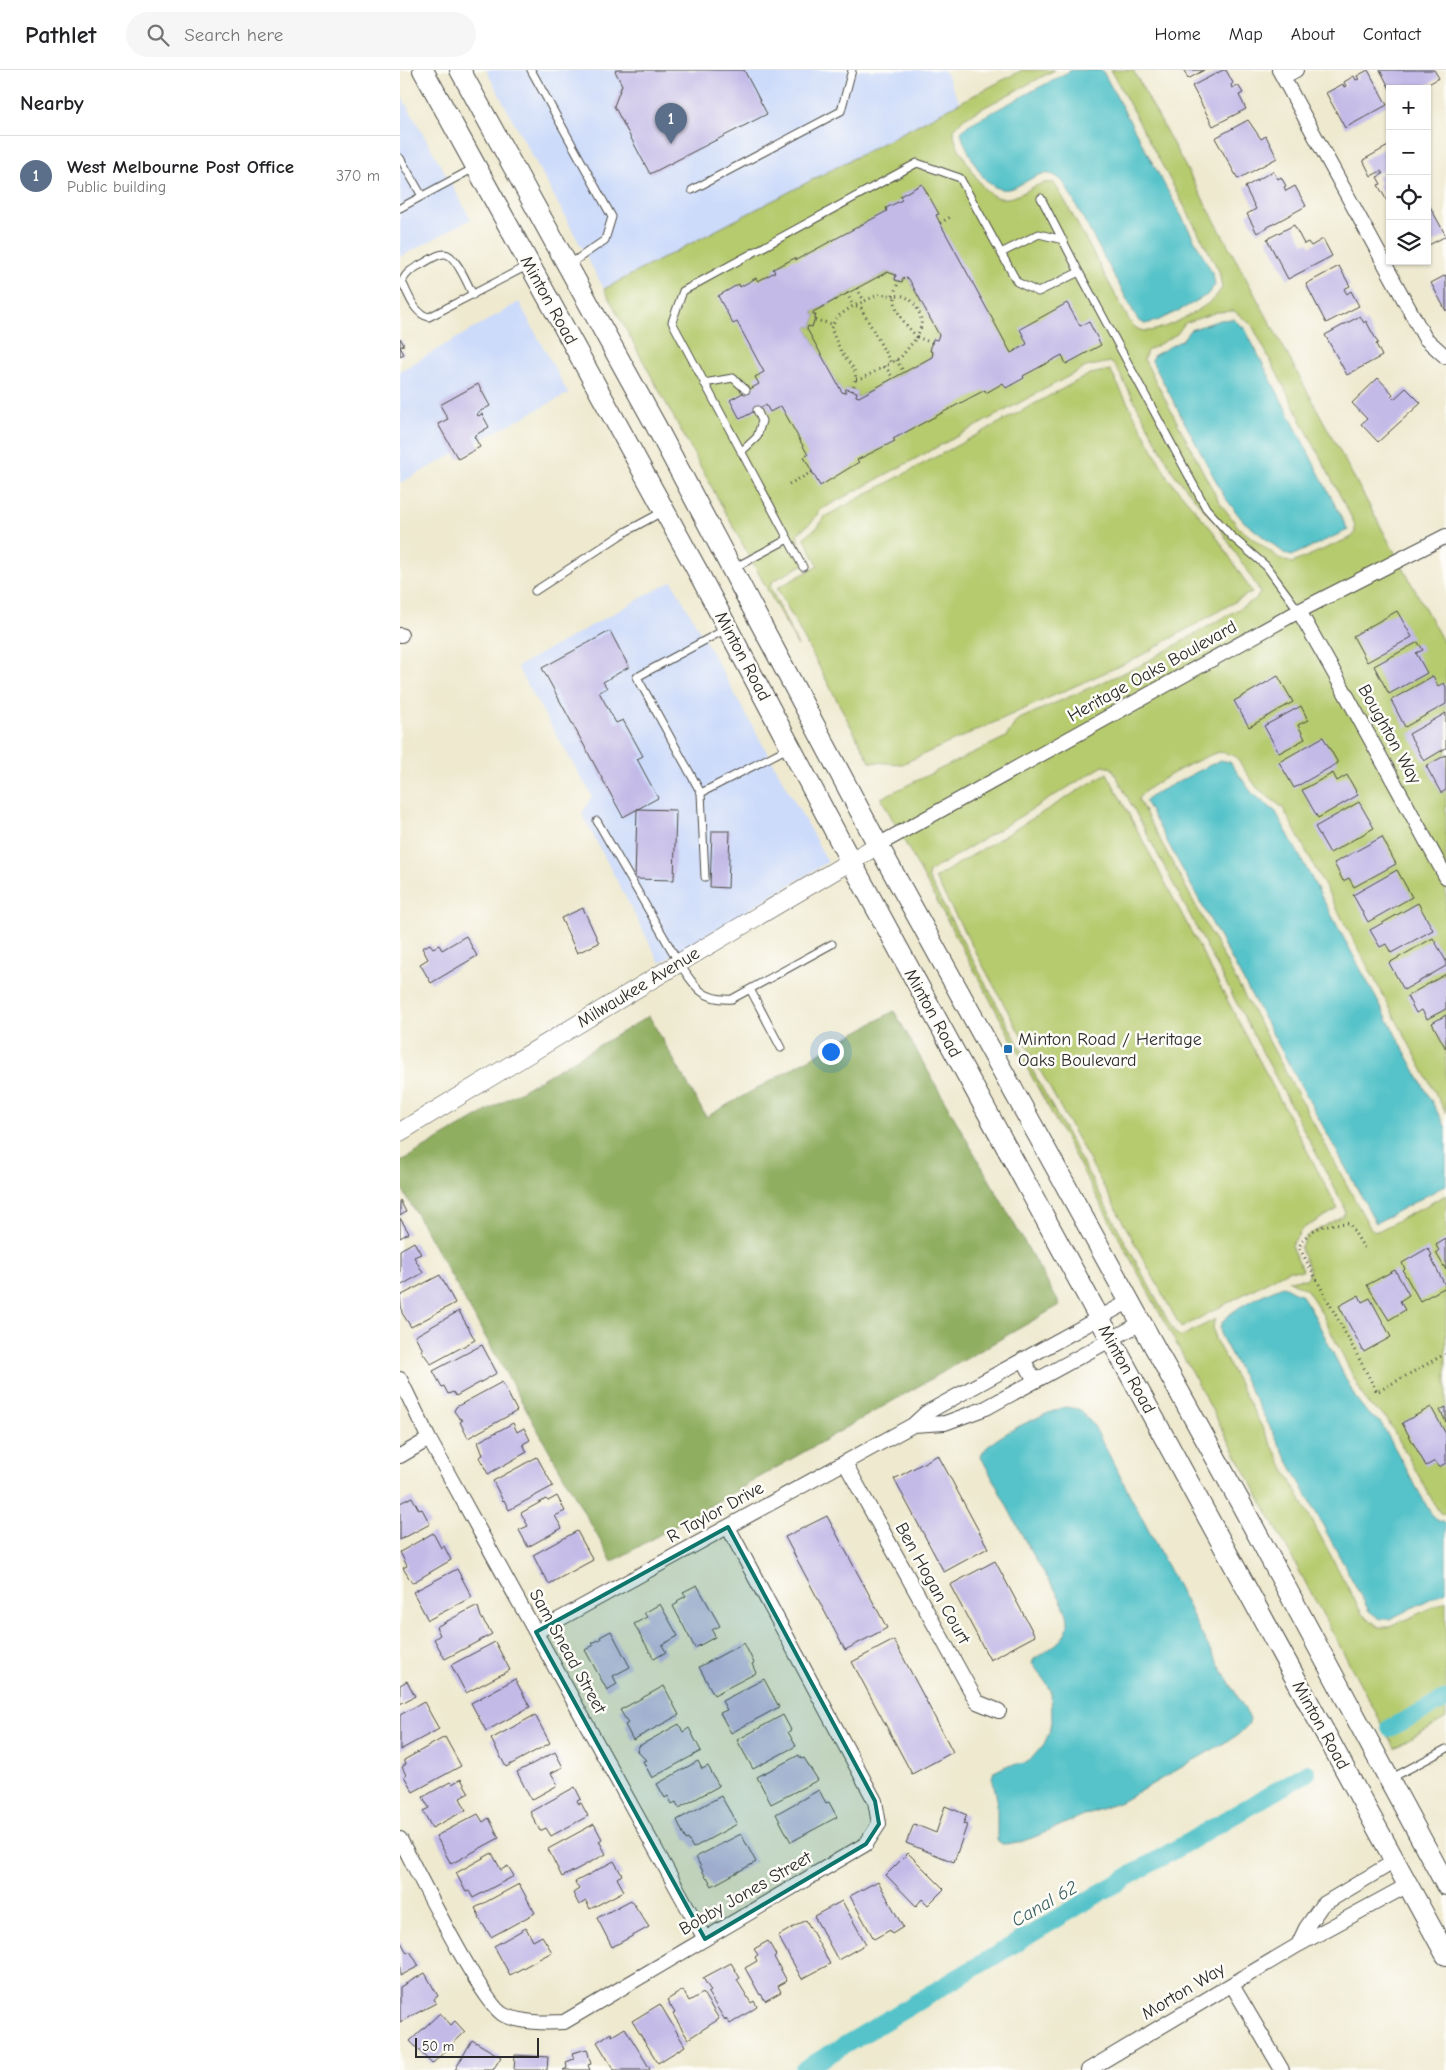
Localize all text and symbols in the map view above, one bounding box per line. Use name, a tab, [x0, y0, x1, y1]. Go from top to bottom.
search box	[126, 12, 476, 57]
text: Pathlet	[25, 21, 96, 49]
icon: search	[144, 21, 172, 49]
text: Search here	[184, 24, 283, 46]
text: Home	[1154, 24, 1201, 45]
text: Map	[1229, 24, 1263, 45]
text: About	[1291, 24, 1335, 45]
text: Contact	[1363, 24, 1421, 45]
map controls	[1386, 85, 1431, 265]
button: +	[1386, 85, 1431, 130]
text: Nearby	[20, 91, 84, 115]
pin: 1	[655, 103, 687, 144]
button: −	[1386, 130, 1431, 175]
text: West Melbourne Post Office	[67, 156, 294, 178]
text: 1	[33, 167, 39, 185]
text: 370 m	[336, 167, 380, 185]
button: locate	[1386, 175, 1431, 220]
text: Public building	[67, 178, 166, 196]
button: layers	[1386, 220, 1431, 265]
street label: Minton Road	[516, 252, 582, 348]
street label: Minton Road	[710, 608, 775, 704]
street label: Heritage Oaks Boulevard	[1064, 616, 1241, 727]
street label: Boughton Way	[1353, 681, 1426, 789]
street label: Milwaukee Avenue	[573, 943, 703, 1032]
street label: Minton Road	[900, 965, 966, 1061]
place label: Minton Road / Heritage Oaks Boulevard	[1018, 1029, 1202, 1071]
your location	[818, 1039, 844, 1065]
marker: Minton Road / Heritage Oaks Boulevard	[1002, 1043, 1014, 1055]
street label: Minton Road	[1094, 1321, 1160, 1417]
street label: R Taylor Drive	[663, 1477, 767, 1548]
street label: Ben Hogan Court	[891, 1519, 975, 1648]
street label: Sam Snead Street	[525, 1585, 611, 1718]
street label: Minton Road	[1288, 1677, 1354, 1773]
street label: Bobby Jones Street	[675, 1847, 816, 1940]
water label: Canal 62	[1008, 1876, 1081, 1932]
street label: Morton Way	[1138, 1958, 1230, 2025]
scale bar	[415, 2035, 539, 2058]
text: 50 m	[422, 2038, 454, 2055]

